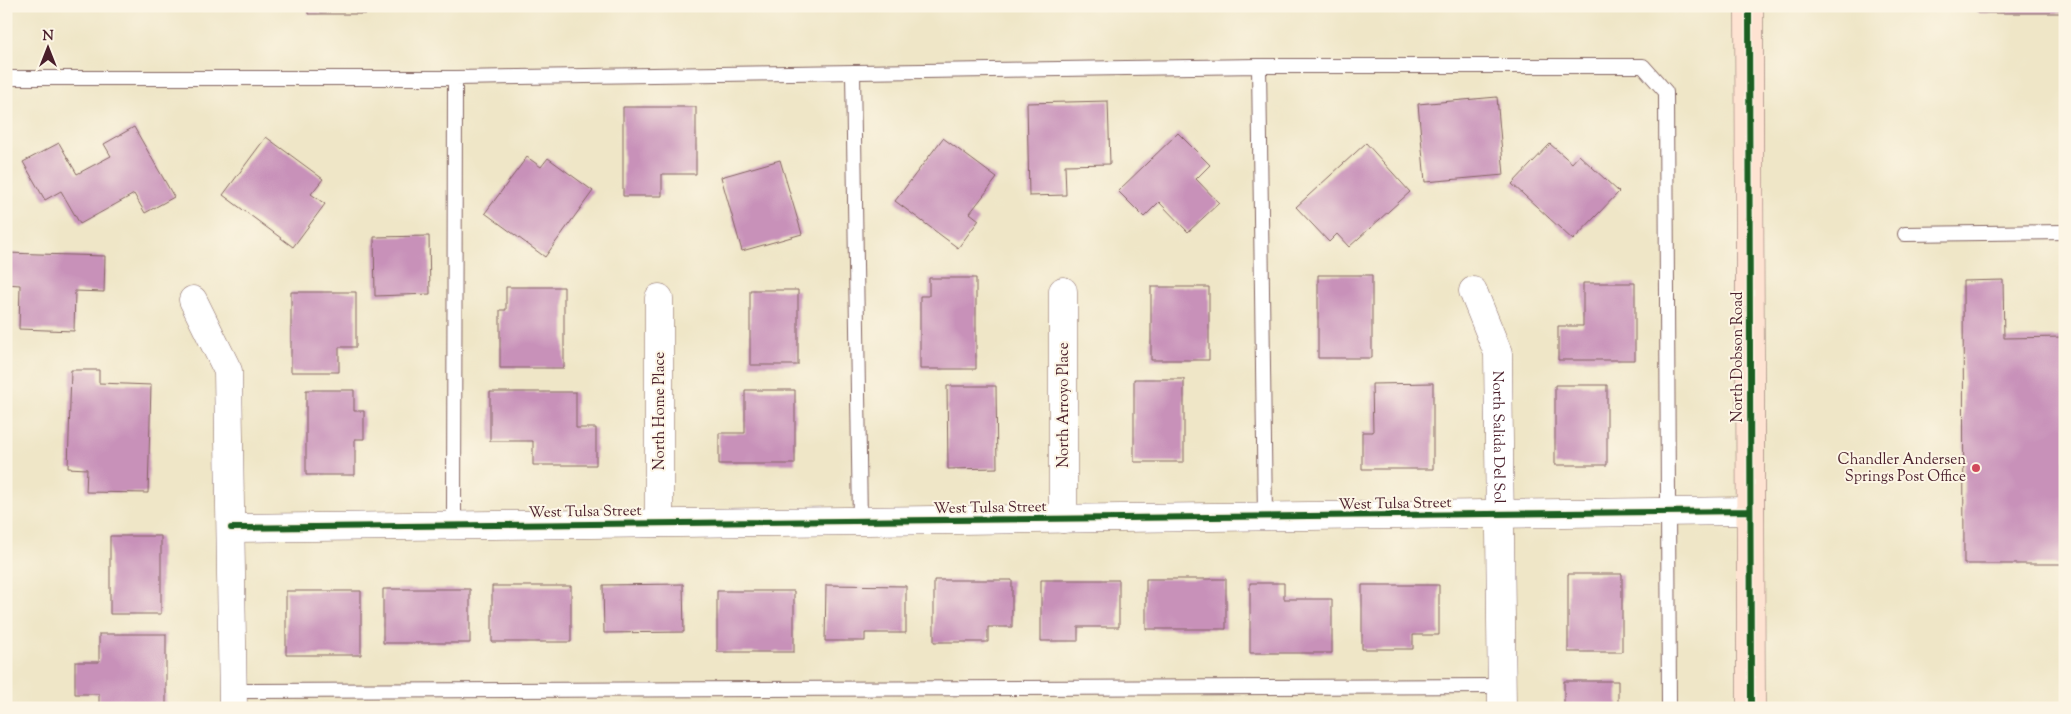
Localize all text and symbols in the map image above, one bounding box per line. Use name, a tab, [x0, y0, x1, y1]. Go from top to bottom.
north arrow	[22, 22, 72, 72]
text: N	[42, 27, 54, 47]
street label: North Dobson Road	[1728, 291, 1749, 422]
street label: North Arroyo Place	[1054, 342, 1075, 468]
street label: North Home Place	[650, 352, 671, 470]
street label: North Salida Del Sol	[1486, 370, 1509, 504]
place label: Chandler Andersen Springs Post Office	[1838, 450, 1966, 488]
marker: Chandler Andersen Springs Post Office	[1970, 462, 1982, 474]
street label: West Tulsa Street	[1338, 493, 1452, 516]
street label: West Tulsa Street	[933, 497, 1047, 520]
street label: West Tulsa Street	[528, 501, 642, 524]

